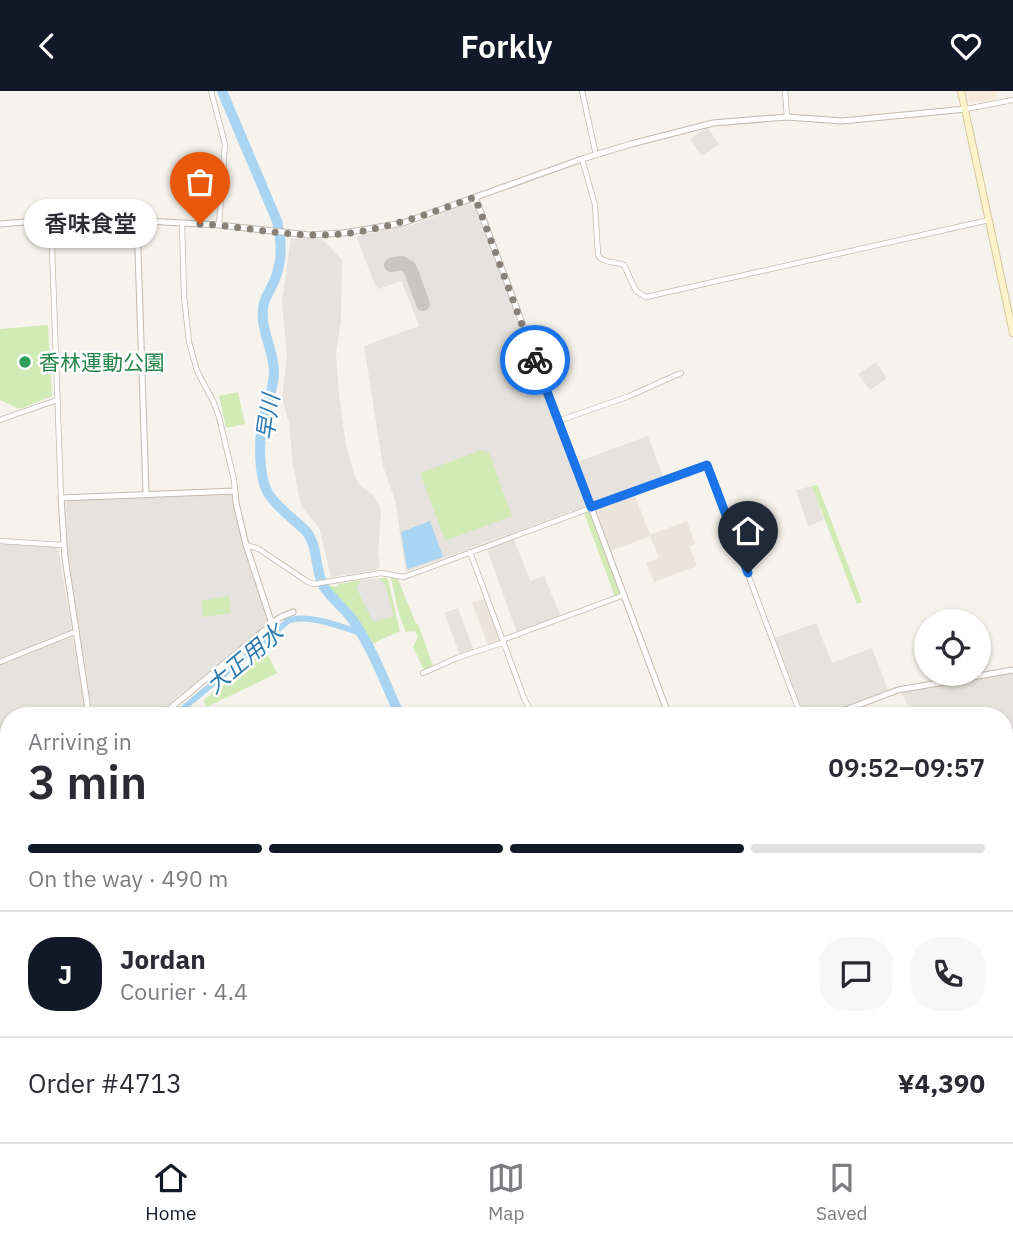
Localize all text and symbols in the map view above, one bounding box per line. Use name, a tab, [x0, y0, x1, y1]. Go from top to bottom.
text: Forkly	[460, 25, 553, 67]
icon: back	[28, 27, 66, 65]
icon: heart	[947, 27, 985, 65]
pin	[170, 152, 230, 224]
icon: bag	[181, 163, 219, 201]
callout: 香味食堂	[25, 199, 158, 249]
text: 香味食堂	[45, 208, 137, 238]
courier	[500, 325, 570, 395]
icon: bike	[516, 341, 554, 379]
place label: 香林運動公園	[39, 348, 165, 376]
marker: 香林運動公園	[17, 354, 33, 370]
water label: 早川	[249, 389, 285, 442]
pin	[718, 501, 778, 573]
icon: home	[729, 512, 767, 550]
map controls	[914, 609, 991, 686]
button: locate	[914, 609, 991, 686]
water label: 大正用水	[199, 615, 291, 699]
text: Arriving in	[28, 726, 132, 756]
text: 09:52–09:57	[828, 750, 985, 784]
text: 3 min	[28, 752, 147, 812]
text: On the way · 490 m	[28, 863, 228, 893]
button: chat	[819, 937, 893, 1011]
button: phone	[911, 937, 985, 1011]
text: Jordan	[120, 942, 206, 976]
text: J	[58, 957, 72, 991]
text: Courier · 4.4	[120, 976, 248, 1006]
text: Order #4713	[28, 1066, 182, 1100]
text: ¥4,390	[898, 1066, 985, 1100]
tab: Home	[145, 1159, 196, 1225]
tab: Map	[487, 1159, 525, 1225]
tab: Saved	[816, 1159, 868, 1225]

